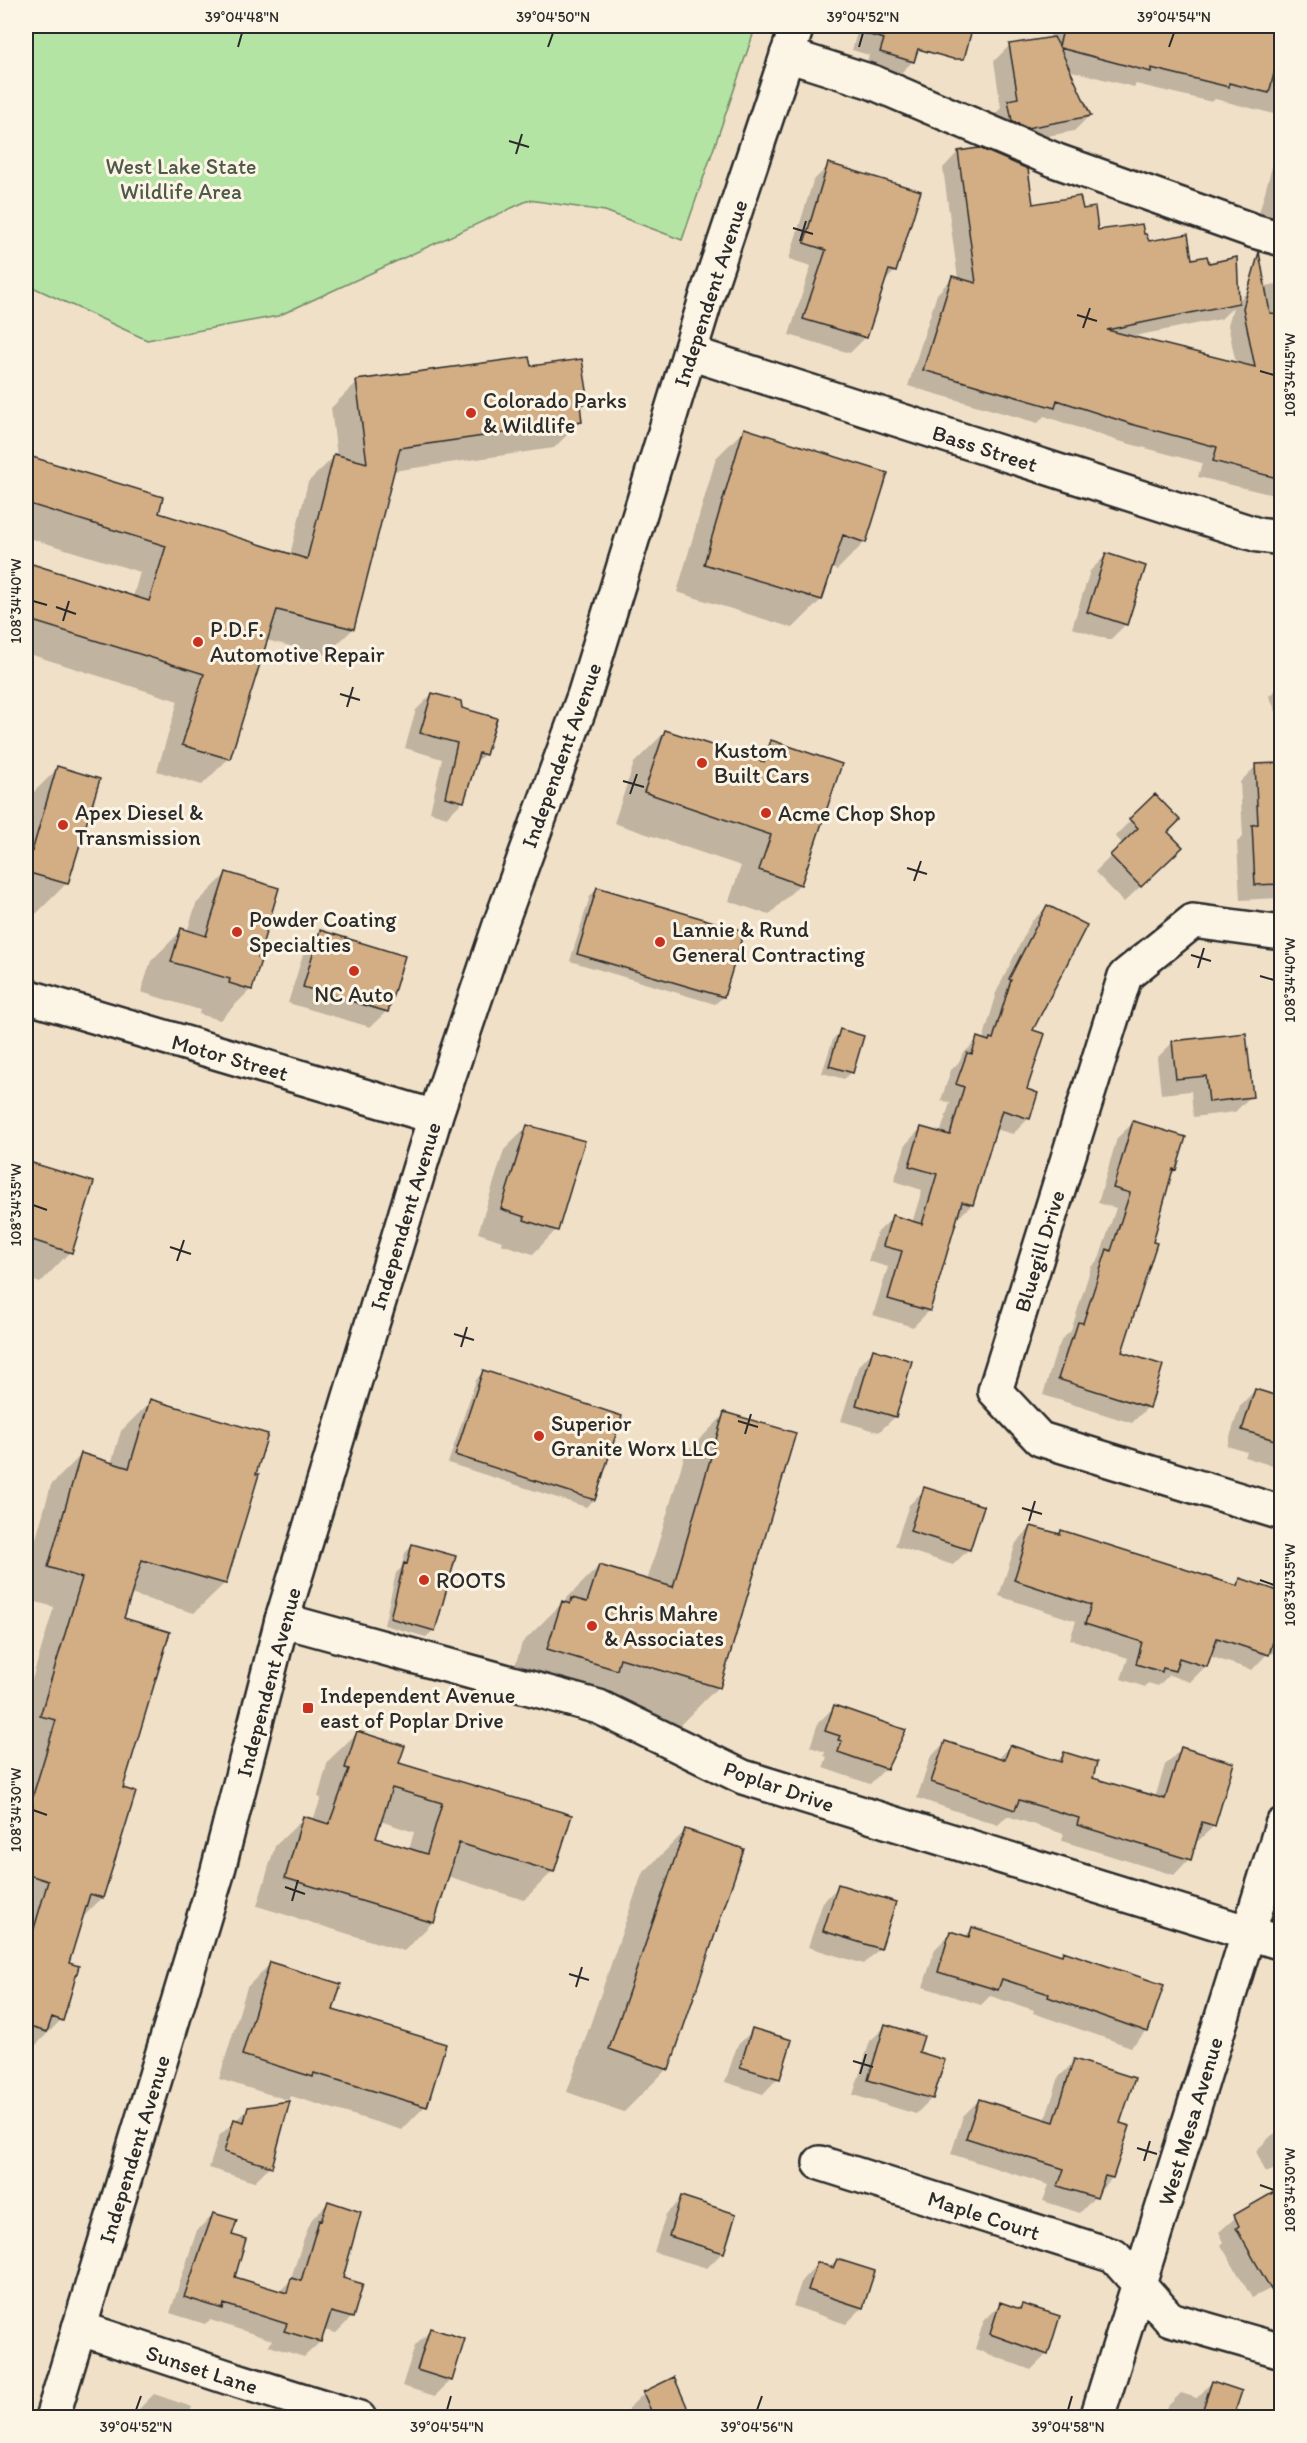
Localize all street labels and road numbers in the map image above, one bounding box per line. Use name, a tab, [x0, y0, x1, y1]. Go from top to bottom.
street label: Independent Avenue	[667, 196, 753, 390]
street label: Bass Street	[929, 419, 1041, 478]
street label: Independent Avenue	[515, 659, 608, 852]
street label: Motor Street	[169, 1028, 291, 1087]
street label: Independent Avenue	[364, 1119, 447, 1313]
street label: Bluegill Drive	[1008, 1187, 1071, 1316]
street label: Independent Avenue	[230, 1584, 307, 1780]
street label: Poplar Drive	[720, 1755, 838, 1818]
street label: West Mesa Avenue	[1152, 2034, 1229, 2209]
street label: Independent Avenue	[93, 2052, 176, 2246]
street label: Maple Court	[924, 2185, 1043, 2246]
street label: Sunset Lane	[143, 2339, 261, 2400]

